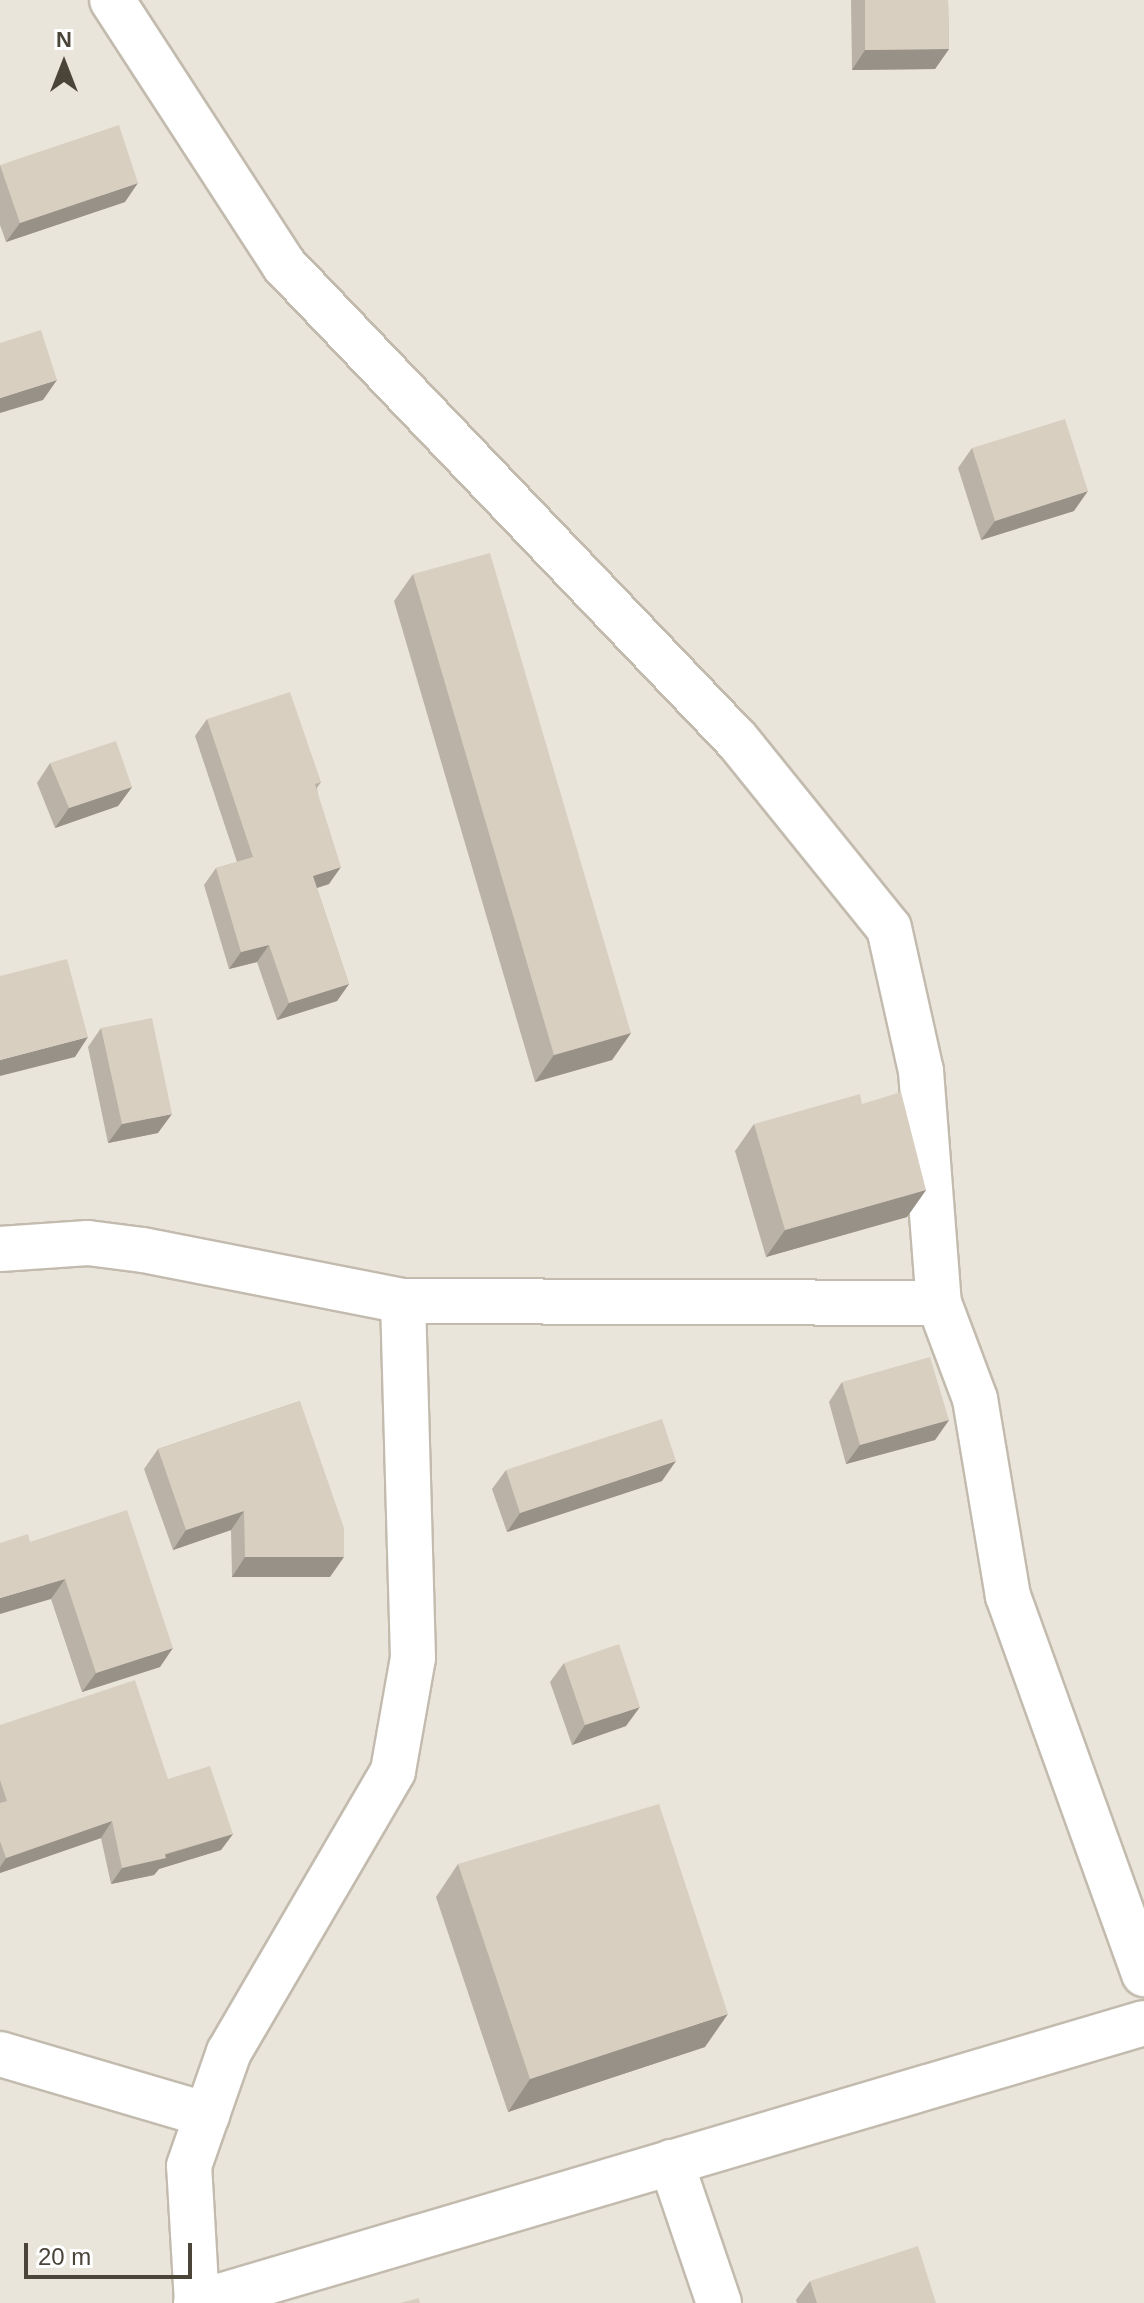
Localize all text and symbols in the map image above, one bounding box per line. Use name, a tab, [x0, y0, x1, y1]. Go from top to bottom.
north arrow	[24, 24, 104, 104]
text: N	[56, 27, 72, 52]
scale bar	[28, 2227, 196, 2277]
text: 20 m	[38, 2243, 91, 2270]

